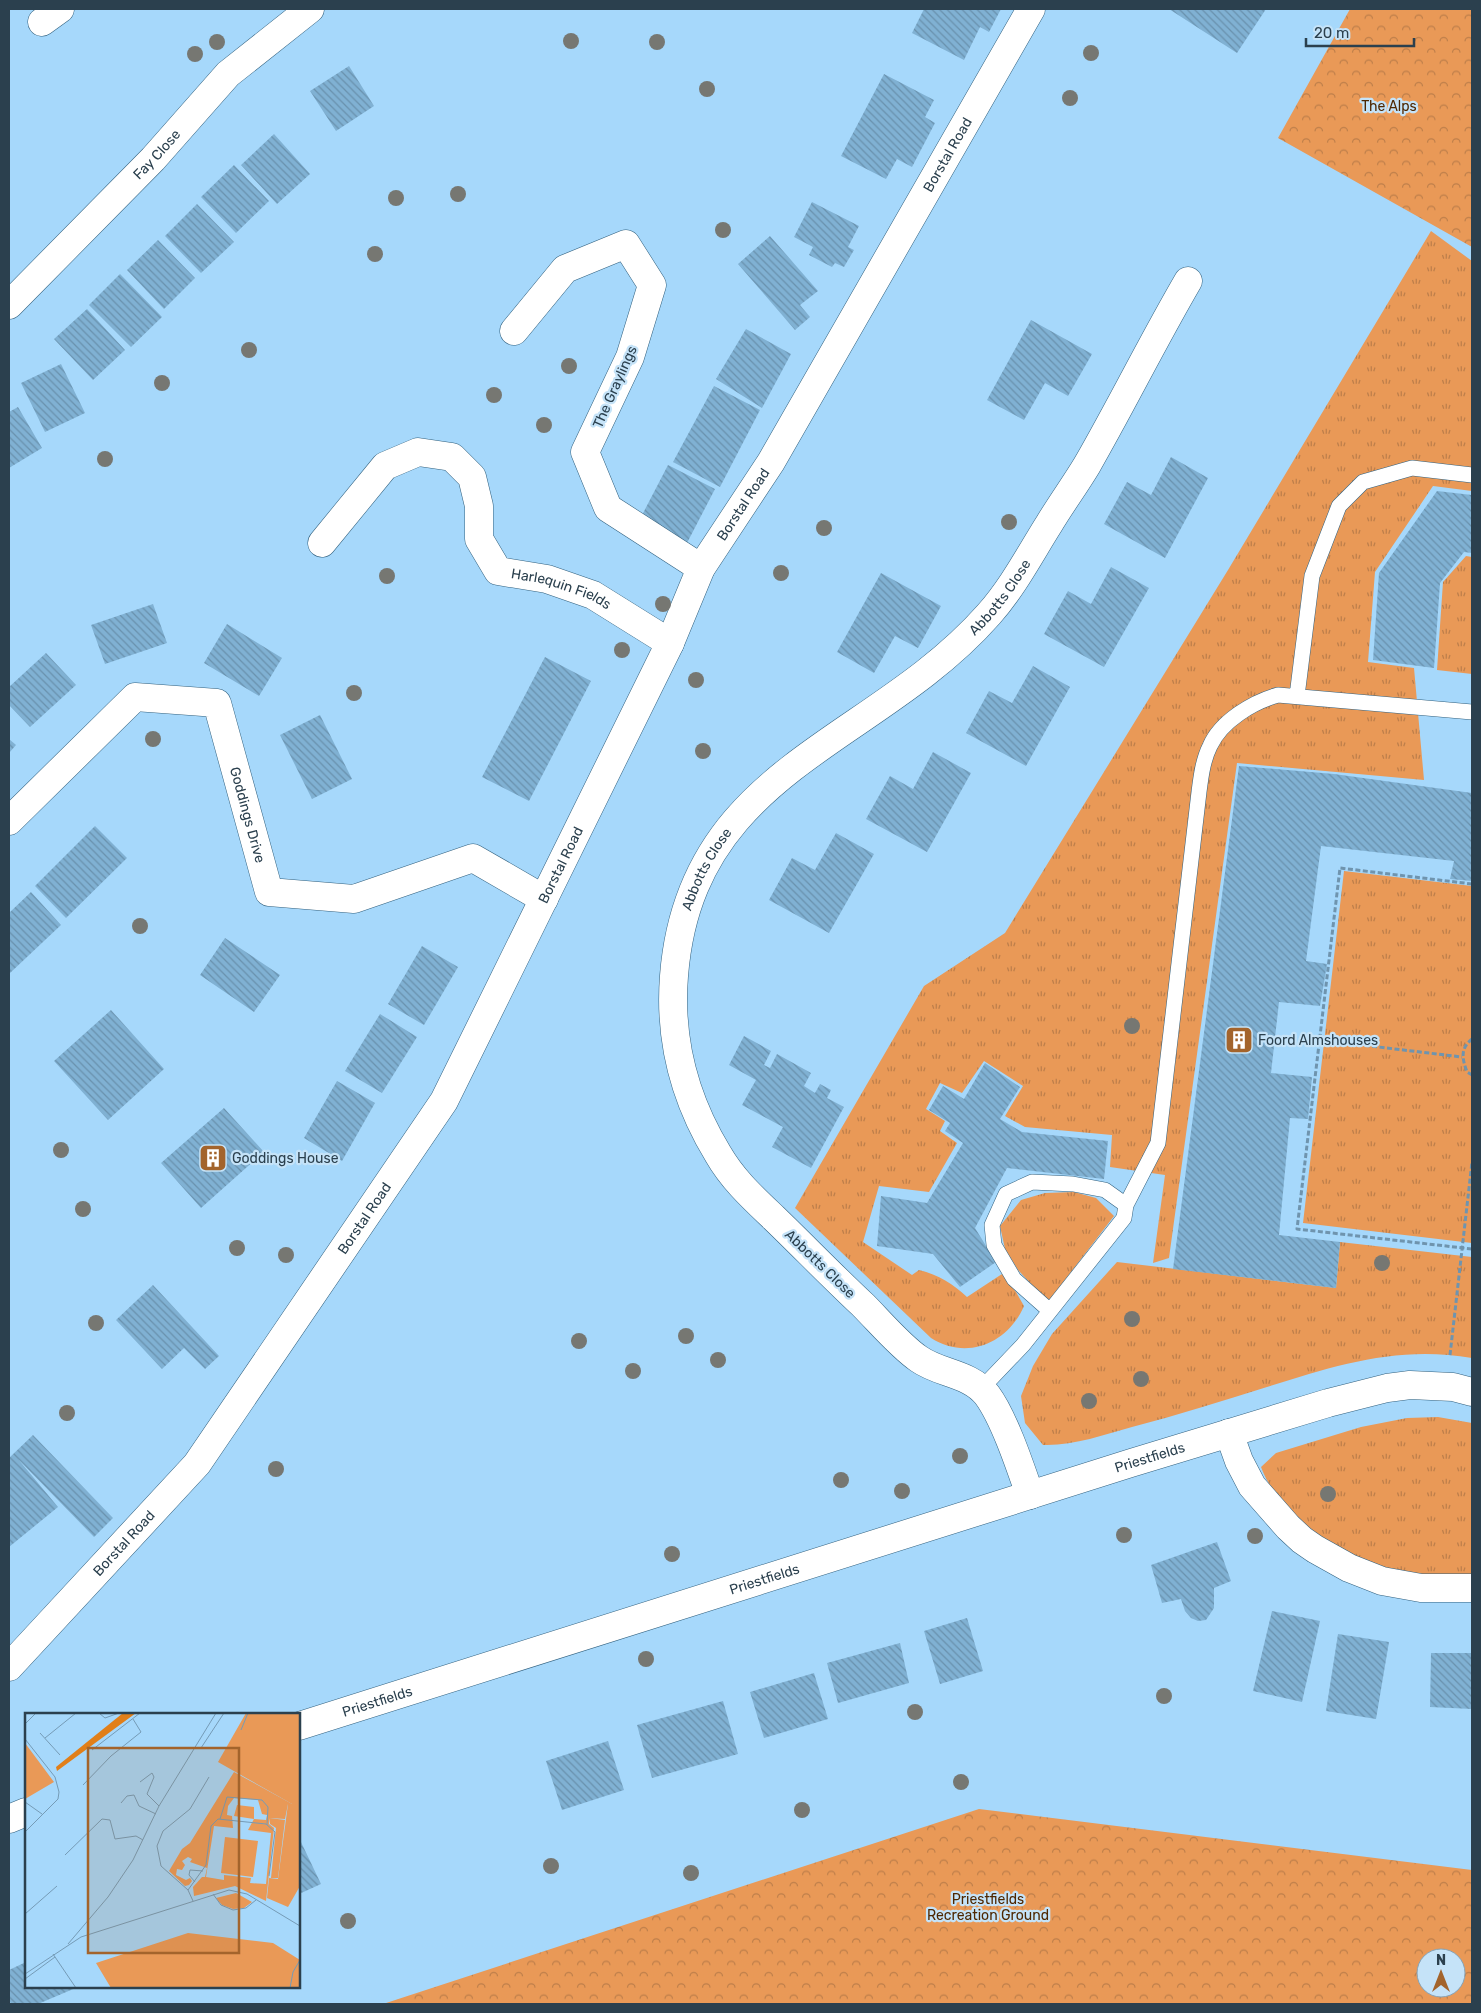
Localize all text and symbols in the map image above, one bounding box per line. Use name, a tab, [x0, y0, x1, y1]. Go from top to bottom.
scale bar	[1306, 15, 1414, 47]
text: 20 m	[1314, 24, 1349, 42]
park label: The Alps	[1361, 98, 1417, 115]
street label: Borstal Road	[919, 114, 975, 195]
street label: Fay Close	[129, 126, 184, 183]
street label: The Graylings	[589, 343, 641, 431]
street label: Borstal Road	[713, 465, 773, 544]
street label: Abbotts Close	[965, 556, 1034, 639]
street label: Harlequin Fields	[510, 565, 614, 613]
street label: Goddings Drive	[226, 765, 269, 865]
street label: Borstal Road	[534, 824, 587, 906]
street label: Abbotts Close	[678, 824, 735, 913]
building icon: Foord Almshouses	[1224, 1025, 1254, 1055]
place label: Foord Almshouses	[1258, 1032, 1378, 1049]
building icon: Goddings House	[198, 1143, 228, 1173]
place label: Goddings House	[232, 1150, 339, 1167]
street label: Borstal Road	[334, 1179, 395, 1257]
street label: Abbotts Close	[781, 1226, 859, 1302]
street label: Priestfields	[1112, 1439, 1187, 1476]
street label: Borstal Road	[89, 1507, 158, 1579]
street label: Priestfields	[727, 1560, 801, 1598]
street label: Priestfields	[340, 1682, 414, 1720]
inset map	[25, 1713, 300, 1988]
park label: Priestfields Recreation Ground	[927, 1891, 1049, 1924]
north arrow	[1416, 1948, 1466, 1998]
text: N	[1436, 1952, 1446, 1969]

